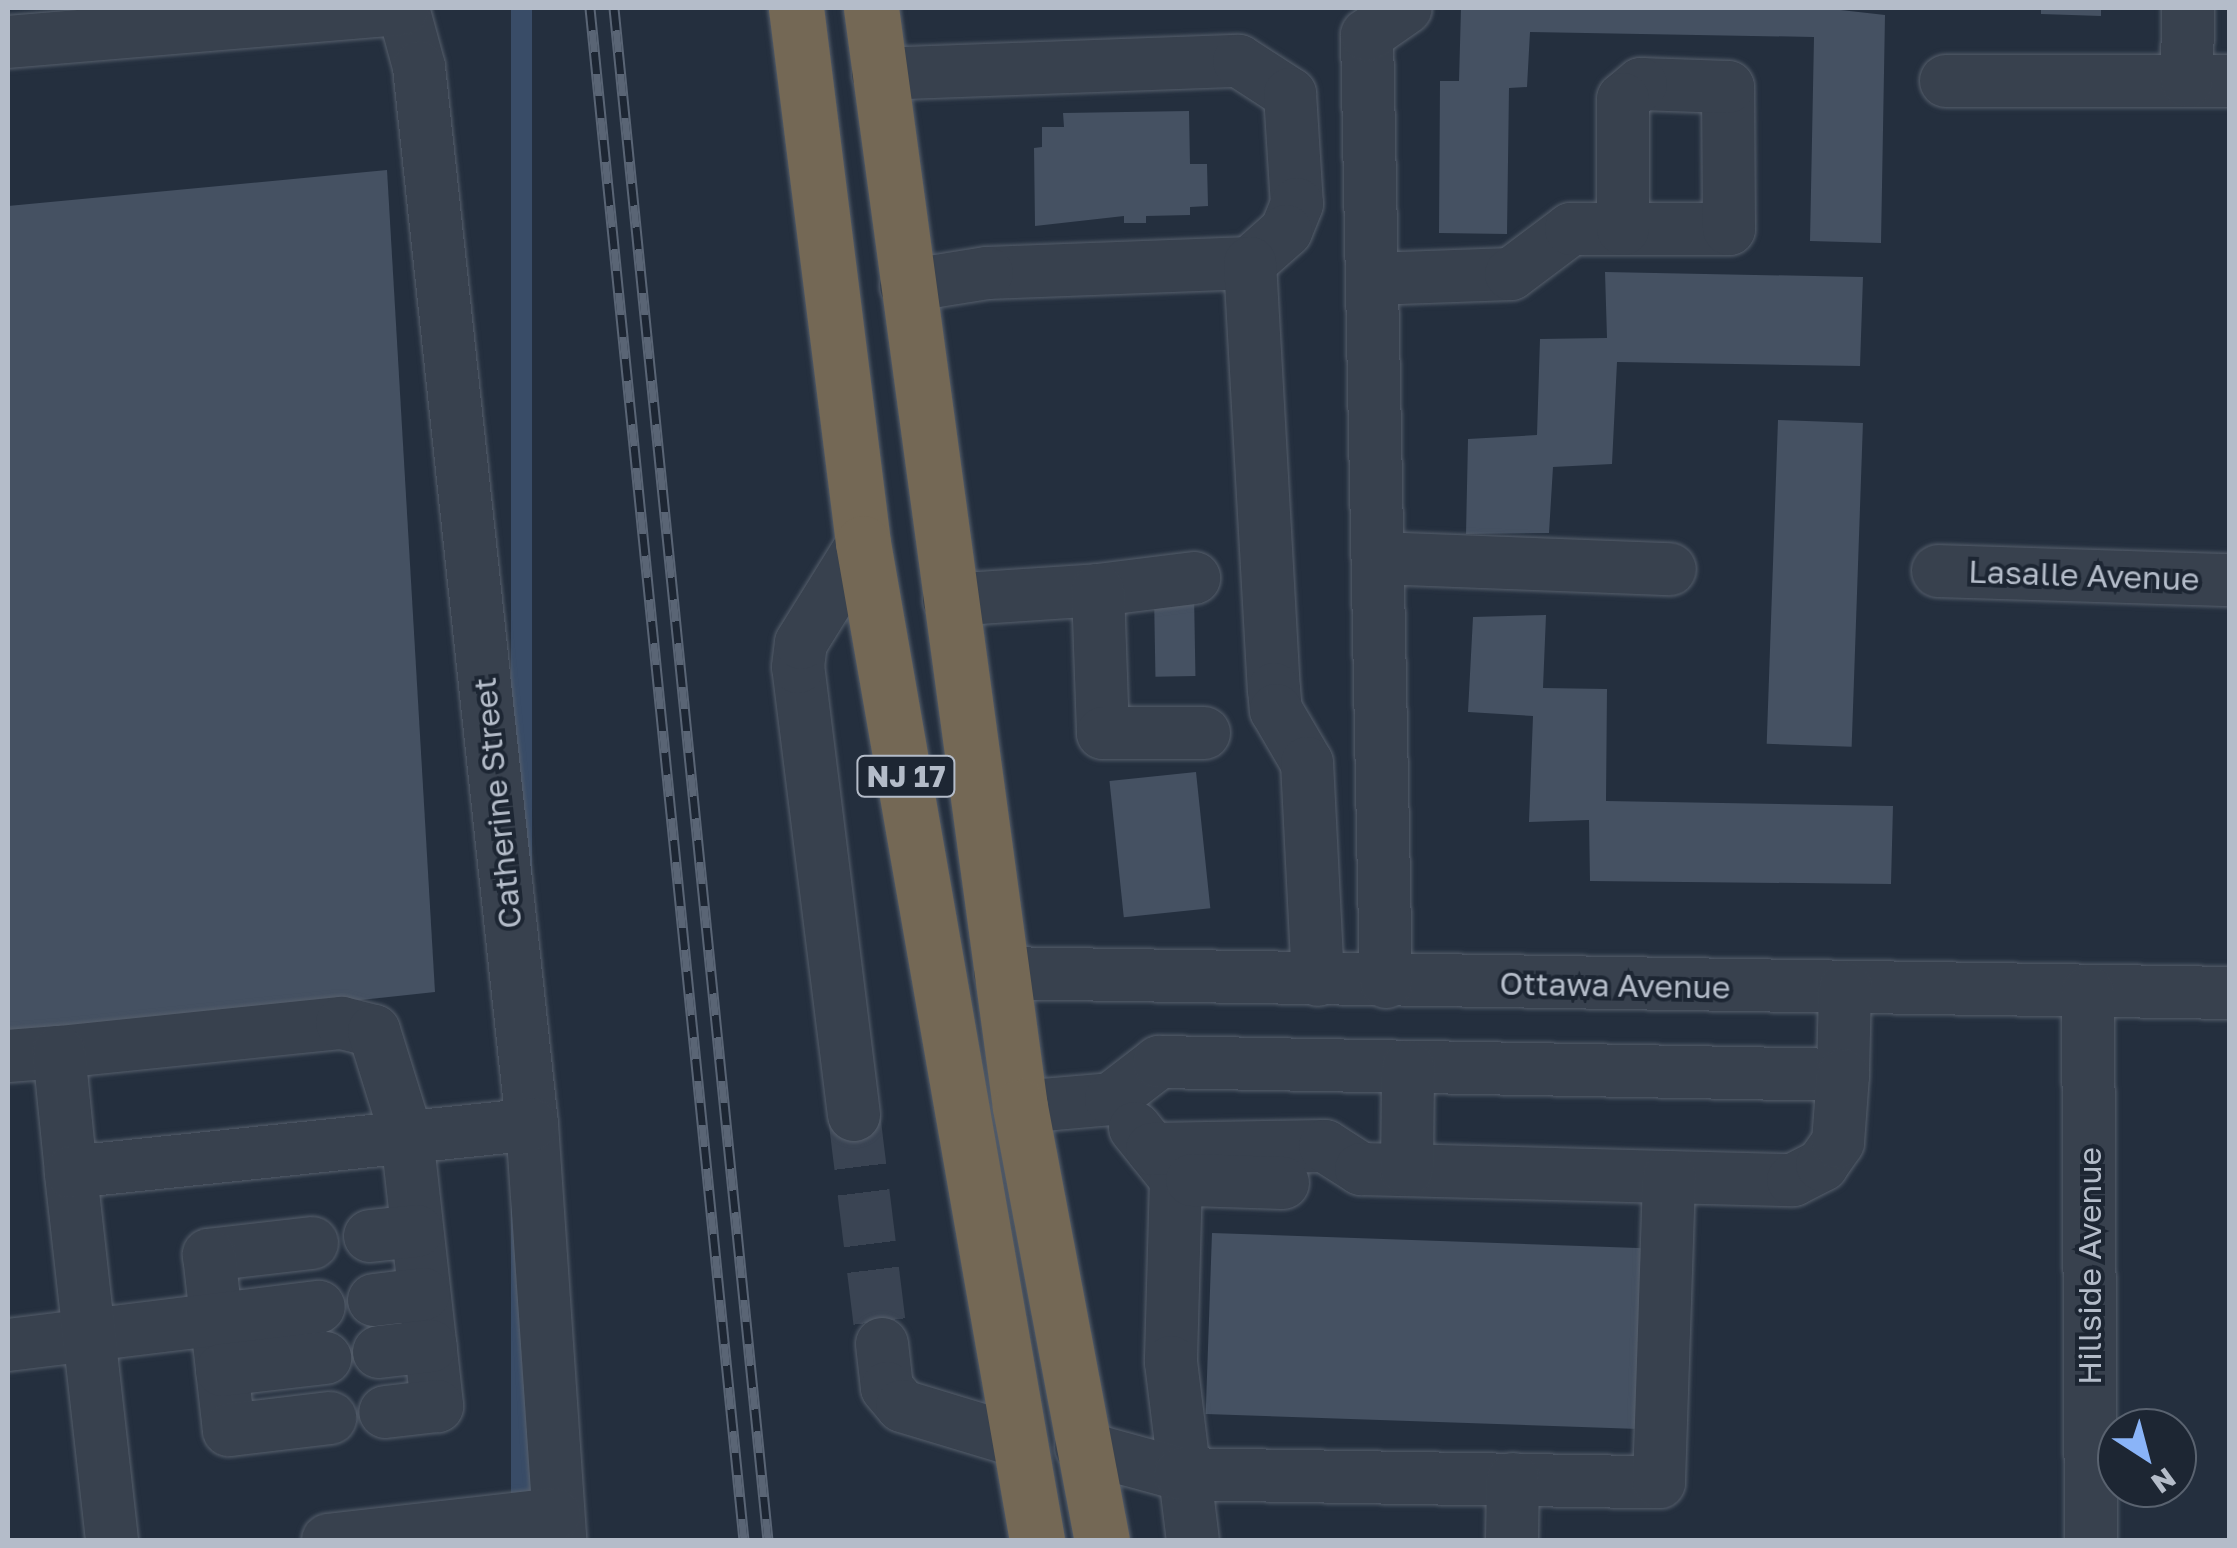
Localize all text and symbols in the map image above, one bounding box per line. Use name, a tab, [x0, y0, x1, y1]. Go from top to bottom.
street label: Lasalle Avenue	[1968, 552, 2200, 598]
street label: Catherine Street	[465, 675, 529, 931]
road number: NJ 17	[856, 751, 956, 801]
street label: Ottawa Avenue	[1499, 964, 1731, 1006]
street label: Hillside Avenue	[2070, 1147, 2108, 1385]
north arrow	[2097, 1408, 2197, 1508]
text: N	[2145, 1461, 2182, 1501]

